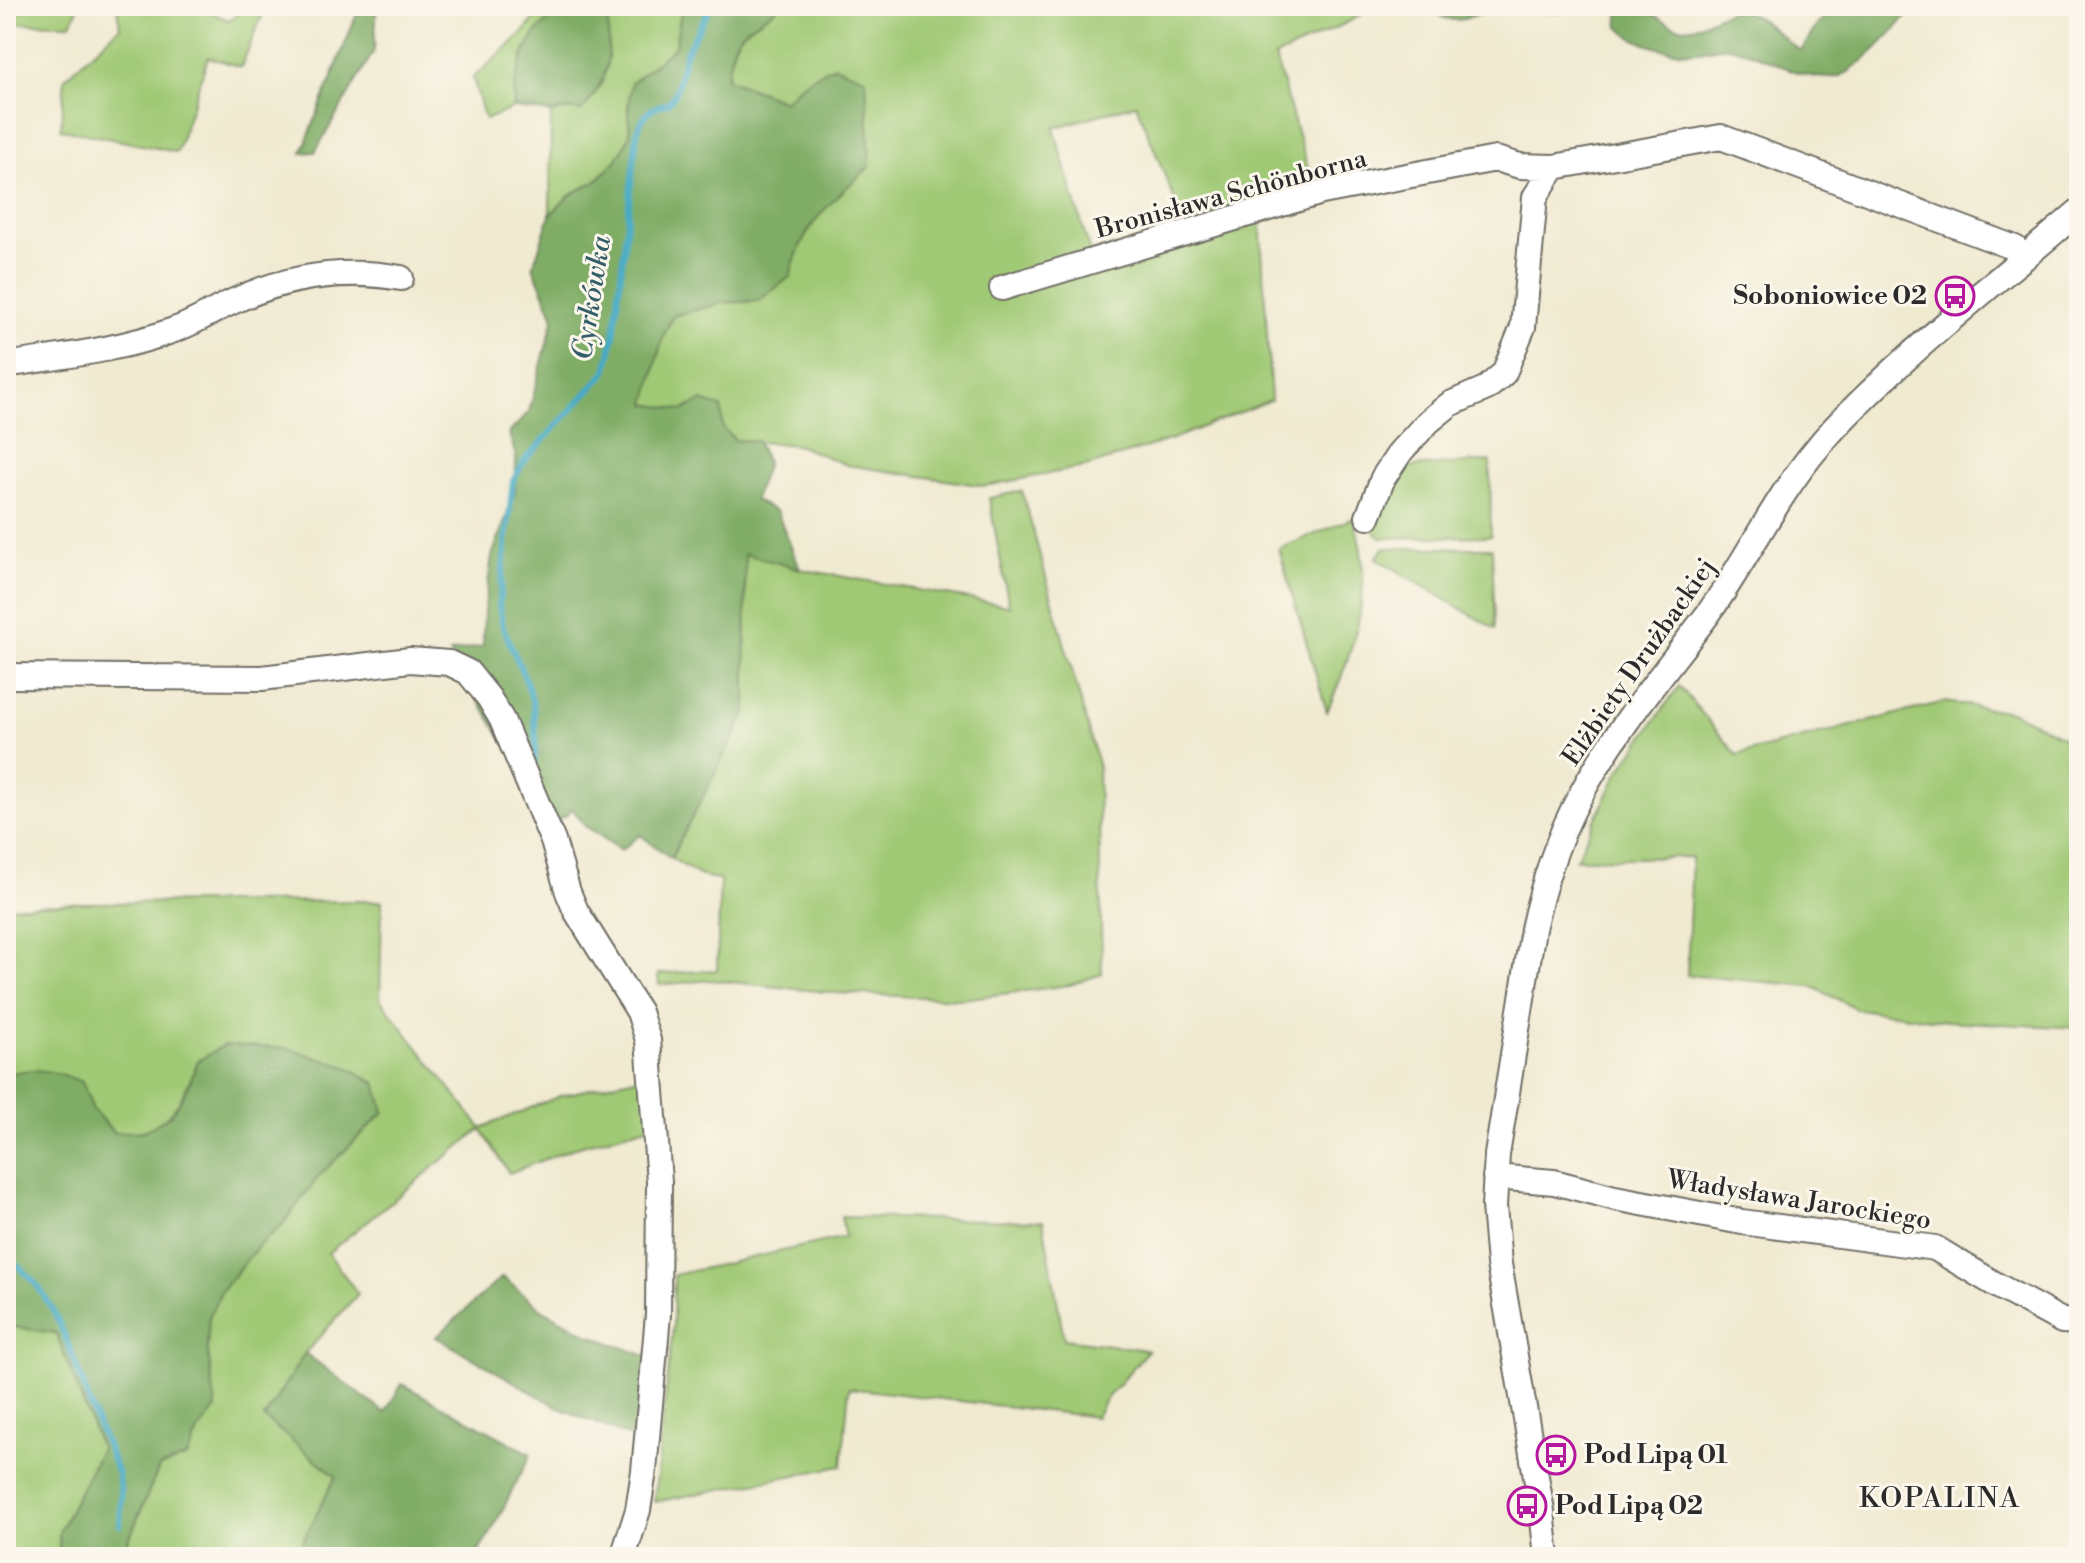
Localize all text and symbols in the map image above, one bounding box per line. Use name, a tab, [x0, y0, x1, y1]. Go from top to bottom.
street label: Bronisława Schönborna	[1091, 142, 1371, 246]
water label: Cyrkówka	[565, 233, 619, 363]
bus stop icon: Soboniowice 02	[1934, 275, 1976, 317]
place label: Soboniowice 02	[1733, 280, 1927, 312]
street label: Elżbiety Drużbackiej	[1555, 552, 1723, 772]
street label: Władysława Jarockiego	[1664, 1163, 1933, 1237]
bus stop icon: Pod Lipą 01	[1535, 1434, 1577, 1476]
place label: Pod Lipą 01	[1584, 1439, 1728, 1471]
district label: KOPALINA	[1859, 1481, 2021, 1516]
bus stop icon: Pod Lipą 02	[1506, 1485, 1548, 1527]
place label: Pod Lipą 02	[1555, 1490, 1703, 1522]

